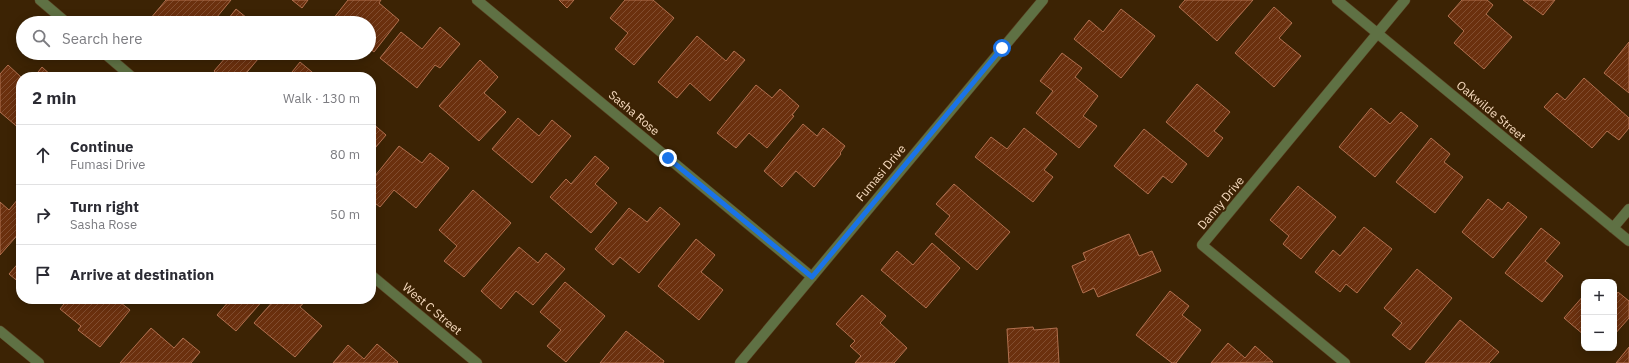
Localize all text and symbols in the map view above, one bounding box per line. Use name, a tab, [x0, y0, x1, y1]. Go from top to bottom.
search box	[16, 16, 376, 60]
icon: search	[30, 27, 52, 49]
text: Search here	[62, 29, 142, 48]
route start	[993, 39, 1011, 57]
street label: Oakwilde Street	[1454, 77, 1529, 144]
text: 2 min	[32, 87, 76, 109]
street label: Sasha Rose	[606, 87, 663, 139]
text: Walk · 130 m	[283, 90, 360, 107]
text: Continue	[70, 137, 134, 156]
street label: Fumasi Drive	[852, 141, 909, 204]
icon: ahead	[32, 144, 54, 166]
text: 80 m	[330, 146, 360, 163]
route end	[659, 149, 677, 167]
text: Fumasi Drive	[70, 156, 145, 173]
street label: Danny Drive	[1194, 173, 1247, 232]
text: Turn right	[70, 197, 139, 216]
icon: right	[32, 204, 54, 226]
text: 50 m	[330, 206, 360, 223]
text: Sasha Rose	[70, 216, 137, 233]
icon: arrive	[32, 264, 54, 286]
text: Arrive at destination	[70, 265, 214, 284]
street label: West C Street	[399, 279, 465, 338]
map controls	[1581, 279, 1617, 351]
button: +	[1581, 279, 1617, 315]
button: −	[1581, 315, 1617, 351]

